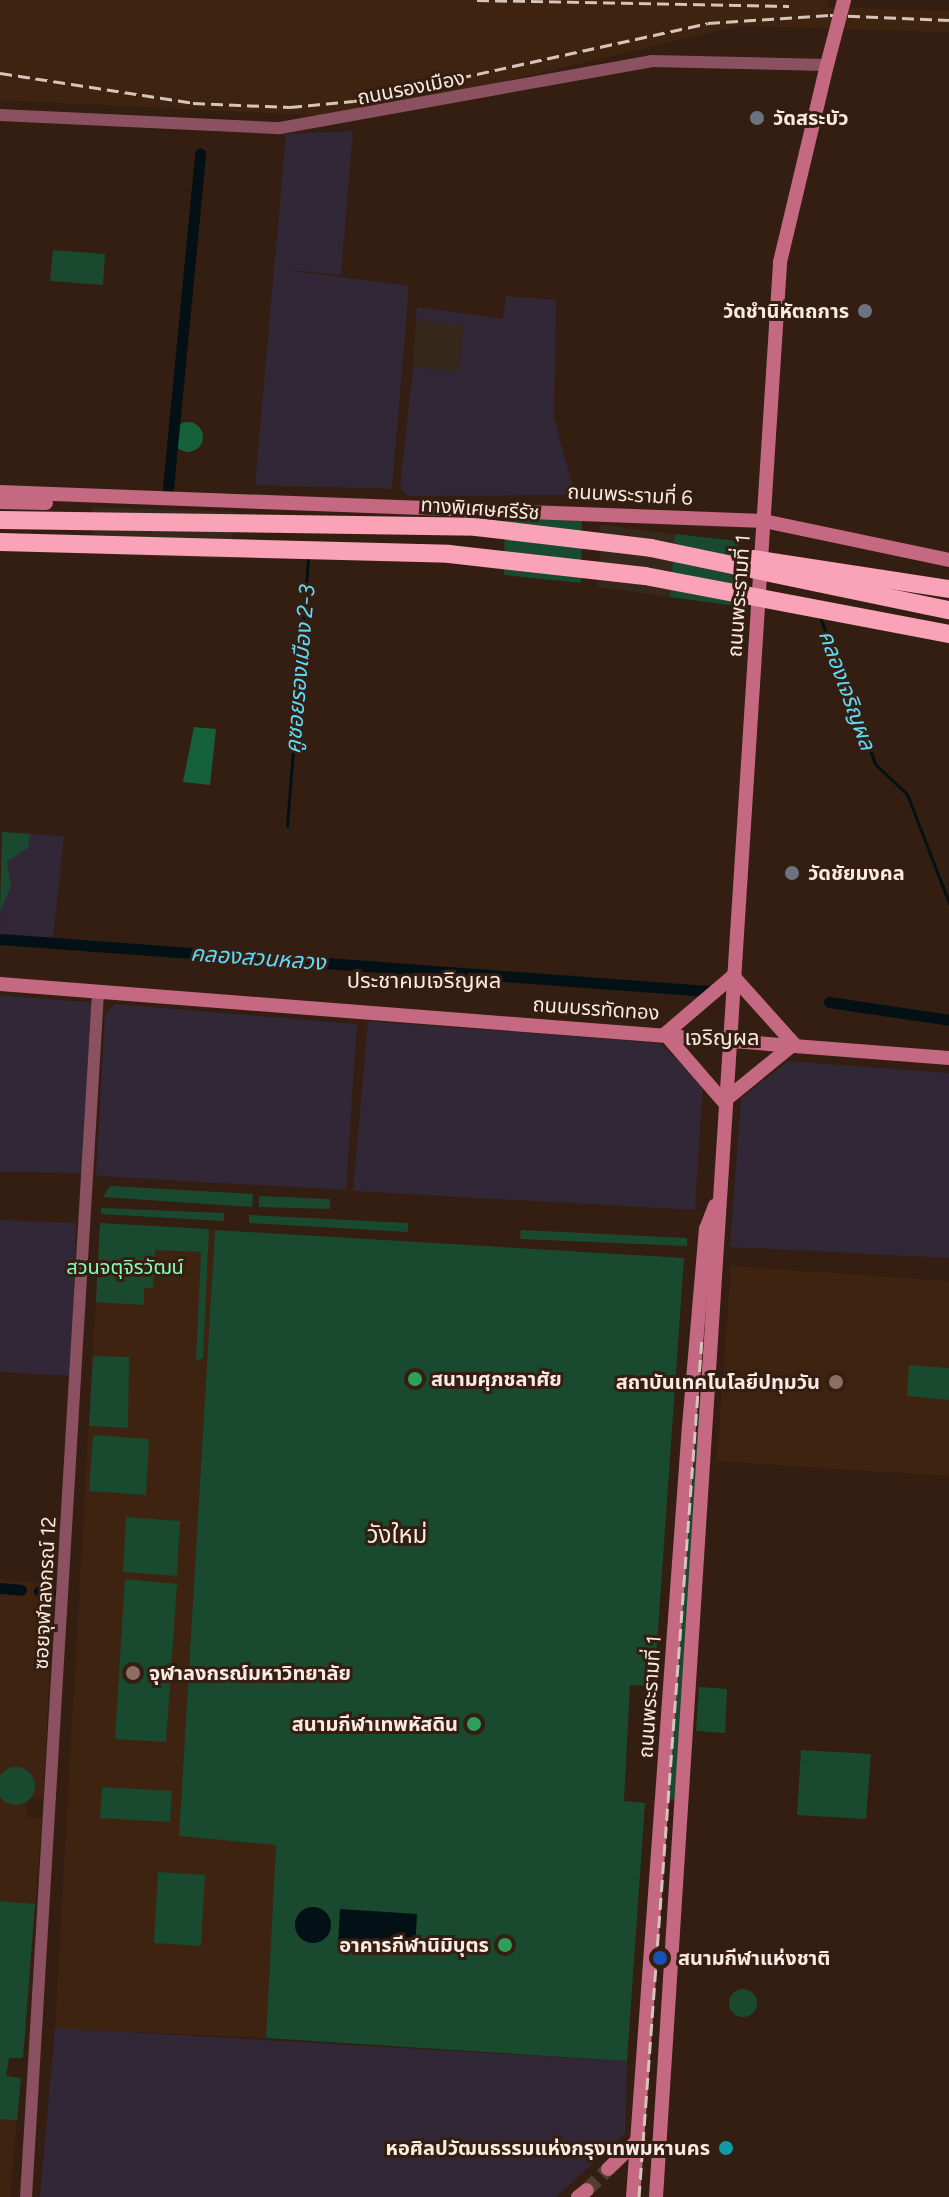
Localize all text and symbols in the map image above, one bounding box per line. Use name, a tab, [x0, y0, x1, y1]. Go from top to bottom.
street label: ถนนรองเมือง	[355, 66, 467, 110]
place label: วัดสระบัว	[773, 106, 848, 130]
marker: วัดสระบัว	[748, 109, 766, 127]
place label: วัดชำนิหัตถการ	[723, 299, 849, 323]
marker: วัดชำนิหัตถการ	[856, 302, 874, 320]
street label: ถนนพระรามที่ 6	[567, 480, 693, 510]
street label: ทางพิเศษศรีรัช	[420, 493, 540, 525]
street label: ถนนพระรามที่ 1	[723, 534, 755, 658]
water label: คูซอยรองเมือง 2-3	[279, 583, 321, 755]
water label: คลองเจริญผล	[813, 626, 881, 754]
place label: วัดชัยมงคล	[808, 861, 905, 885]
marker: วัดชัยมงคล	[783, 864, 801, 882]
water label: คลองสวนหลวง	[189, 940, 327, 976]
district label: ประชาคมเจริญผล	[347, 968, 501, 994]
street label: ถนนบรรทัดทอง	[532, 993, 660, 1025]
district label: เจริญผล	[684, 1025, 760, 1051]
park label: สวนจตุจิรวัฒน์	[66, 1255, 184, 1279]
place label: สนามศุภชลาศัย	[431, 1367, 562, 1391]
marker: สนามศุภชลาศัย	[406, 1370, 424, 1388]
place label: สถาบันเทคโนโลยีปทุมวัน	[616, 1370, 820, 1394]
marker: สถาบันเทคโนโลยีปทุมวัน	[827, 1373, 845, 1391]
street label: ซอยจุฬาลงกรณ์ 12	[29, 1516, 61, 1670]
district label: วังใหม่	[367, 1521, 427, 1549]
street label: ถนนพระรามที่ 1	[634, 1635, 666, 1759]
place label: จุฬาลงกรณ์มหาวิทยาลัย	[149, 1661, 351, 1685]
marker: จุฬาลงกรณ์มหาวิทยาลัย	[124, 1664, 142, 1682]
place label: สนามกีฬาเทพหัสดิน	[292, 1712, 458, 1736]
marker: สนามกีฬาเทพหัสดิน	[465, 1715, 483, 1733]
place label: อาคารกีฬานิมิบุตร	[339, 1933, 489, 1957]
marker: อาคารกีฬานิมิบุตร	[496, 1936, 514, 1954]
place label: สนามกีฬาแห่งชาติ	[678, 1946, 830, 1970]
marker: สนามกีฬาแห่งชาติ	[649, 1947, 671, 1969]
place label: หอศิลปวัฒนธรรมแห่งกรุงเทพมหานคร	[386, 2136, 710, 2160]
marker: หอศิลปวัฒนธรรมแห่งกรุงเทพมหานคร	[717, 2139, 735, 2157]

